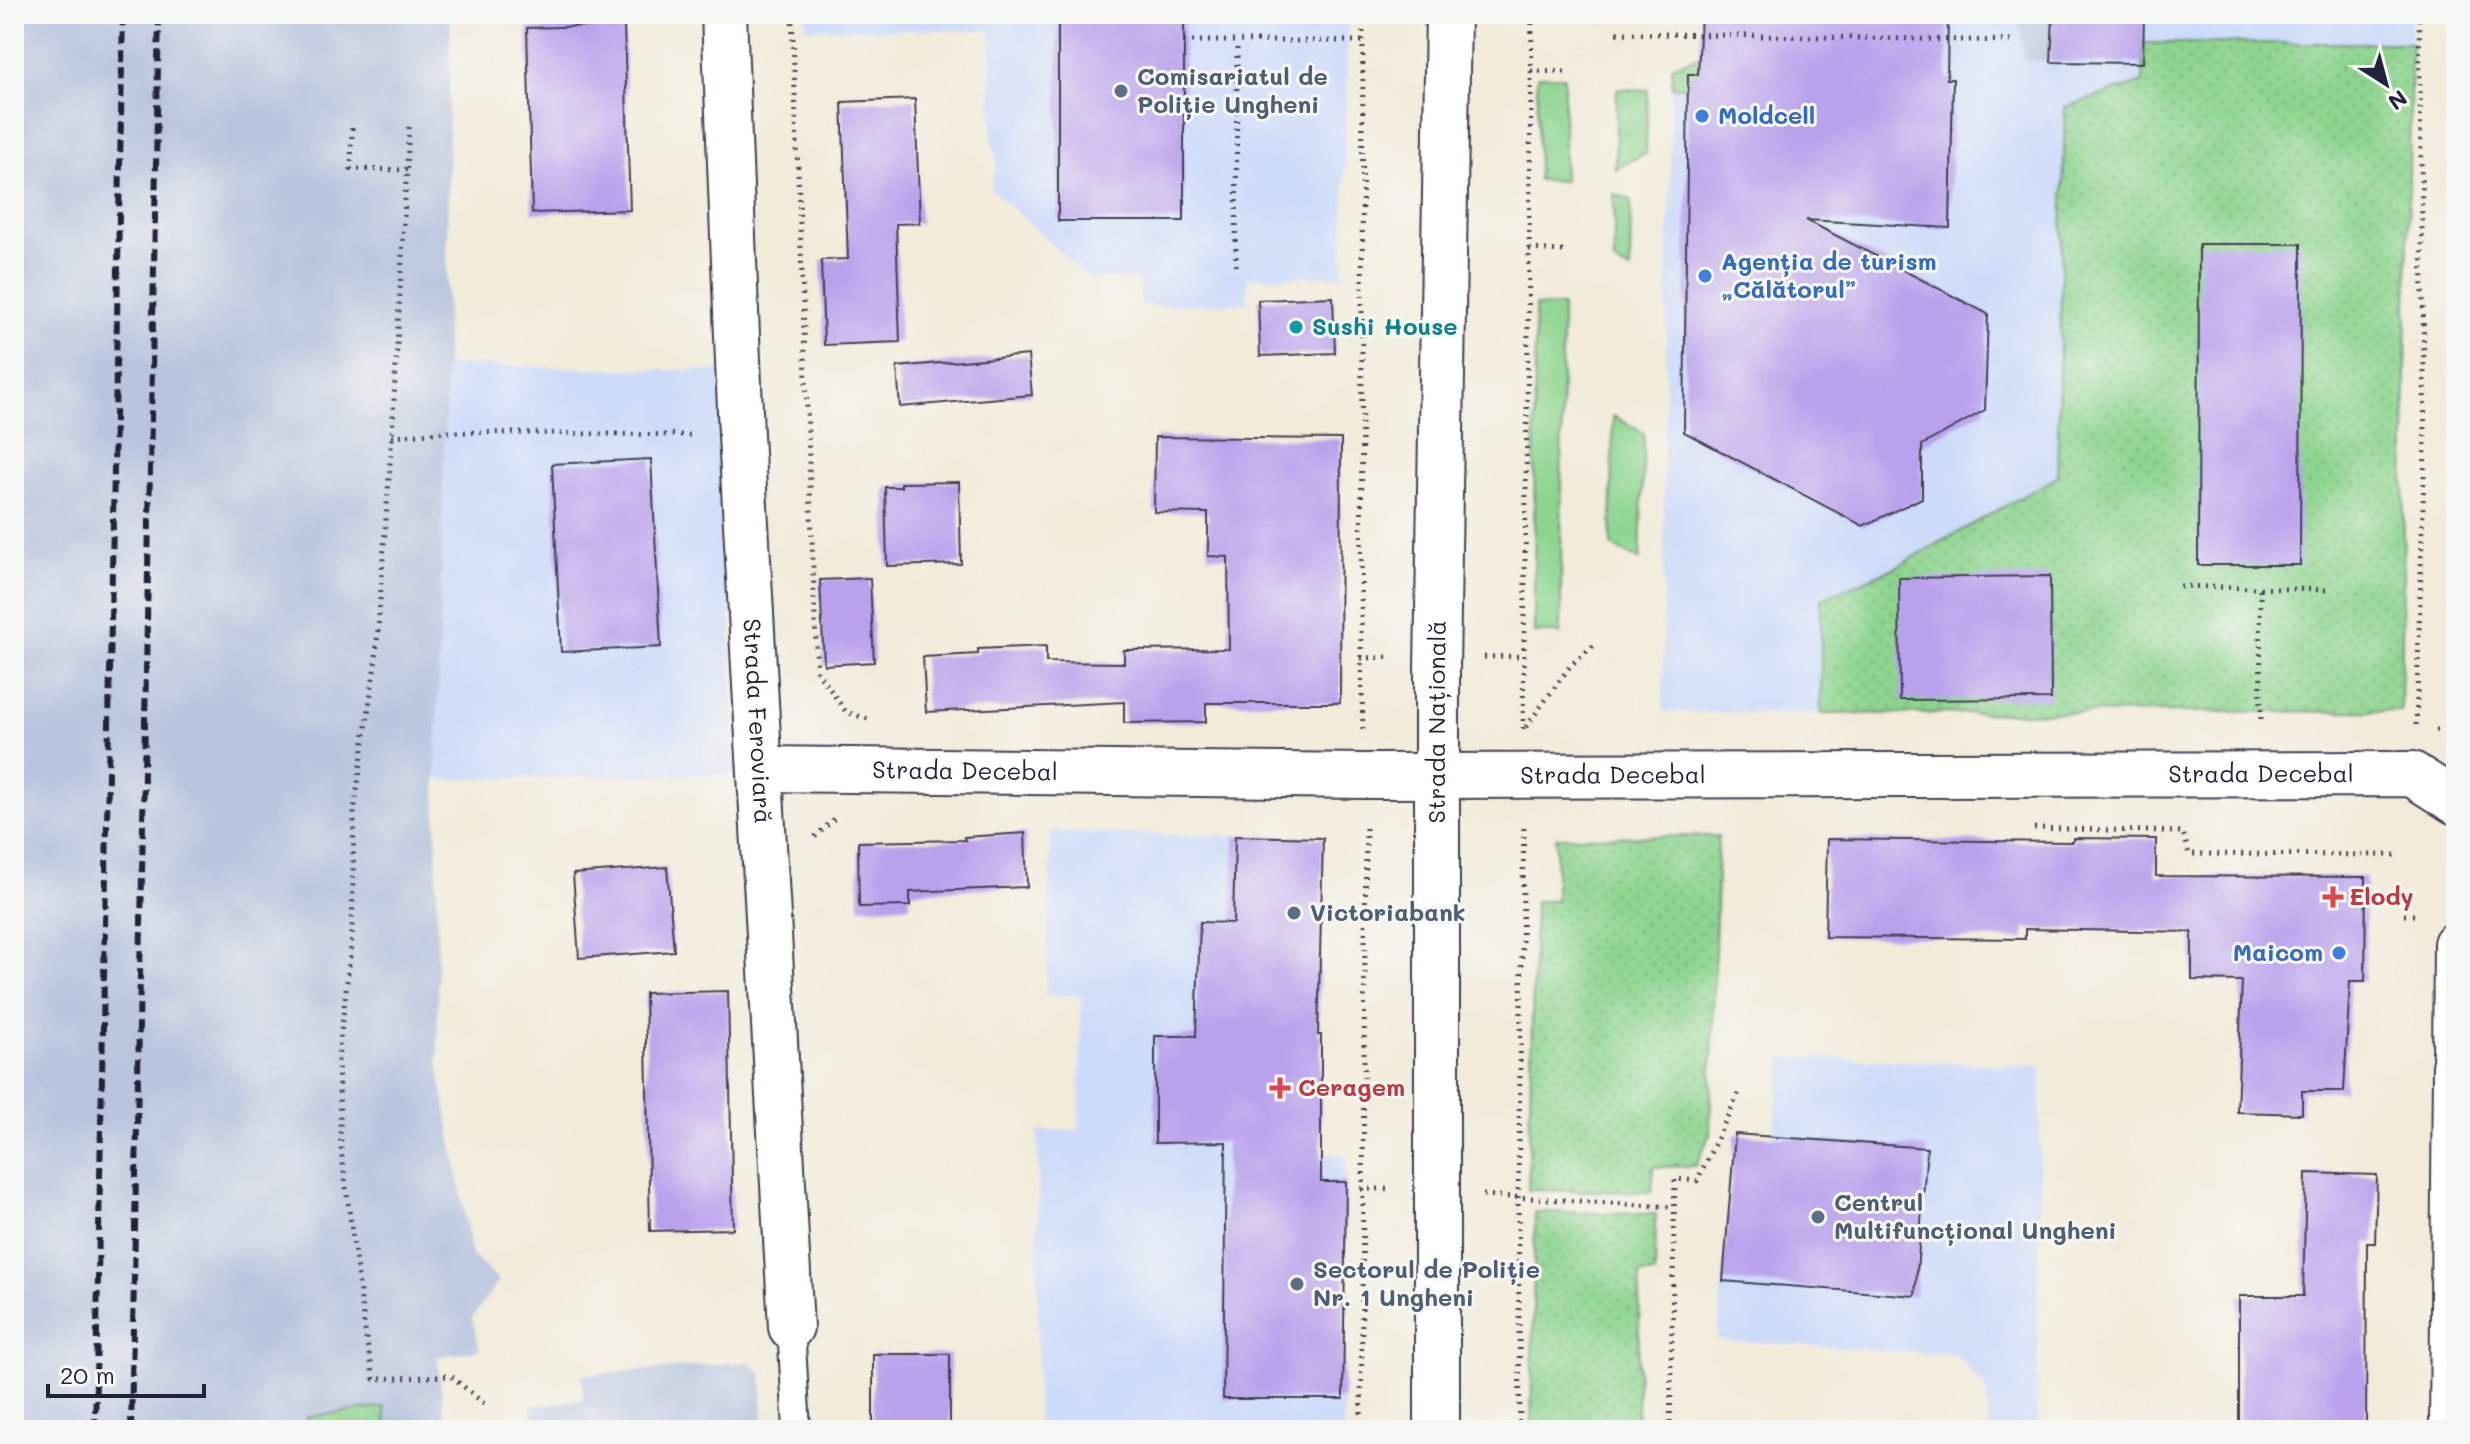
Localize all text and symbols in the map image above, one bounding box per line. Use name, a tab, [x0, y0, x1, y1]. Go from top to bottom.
north arrow	[2346, 44, 2426, 124]
place label: Comisariatul de Poliție Ungheni	[1137, 60, 1328, 120]
marker: Comisariatul de Poliție Ungheni	[1112, 82, 1130, 100]
text: N	[2383, 84, 2413, 117]
place label: Moldcell	[1718, 99, 1815, 130]
marker: Moldcell	[1693, 107, 1711, 125]
place label: Agenția de turism „Călătorul”	[1721, 245, 1937, 304]
marker: Agenția de turism „Călătorul”	[1696, 267, 1714, 285]
place label: Sushi House	[1312, 310, 1458, 341]
marker: Sushi House	[1287, 318, 1305, 336]
street label: Strada Feroviară	[737, 618, 780, 825]
street label: Strada Națională	[1420, 620, 1452, 824]
street label: Strada Decebal	[872, 753, 1058, 786]
street label: Strada Decebal	[2168, 757, 2354, 788]
street label: Strada Decebal	[1520, 758, 1706, 790]
place label: Elody	[2349, 880, 2414, 911]
marker: Elody	[2324, 888, 2342, 906]
place label: Victoriabank	[1310, 896, 1466, 927]
marker: Victoriabank	[1285, 904, 1303, 922]
place label: Maicom	[2233, 936, 2323, 967]
marker: Maicom	[2330, 944, 2348, 962]
place label: Ceragem	[1298, 1071, 1405, 1102]
marker: Ceragem	[1269, 1077, 1291, 1099]
place label: Centrul Multifuncțional Ungheni	[1834, 1186, 2117, 1246]
marker: Centrul Multifuncțional Ungheni	[1809, 1208, 1827, 1226]
place label: Sectorul de Poliție Nr. 1 Ungheni	[1313, 1253, 1540, 1312]
marker: Sectorul de Poliție Nr. 1 Ungheni	[1288, 1275, 1306, 1293]
scale bar	[48, 1348, 204, 1398]
text: 20 m	[60, 1359, 115, 1390]

